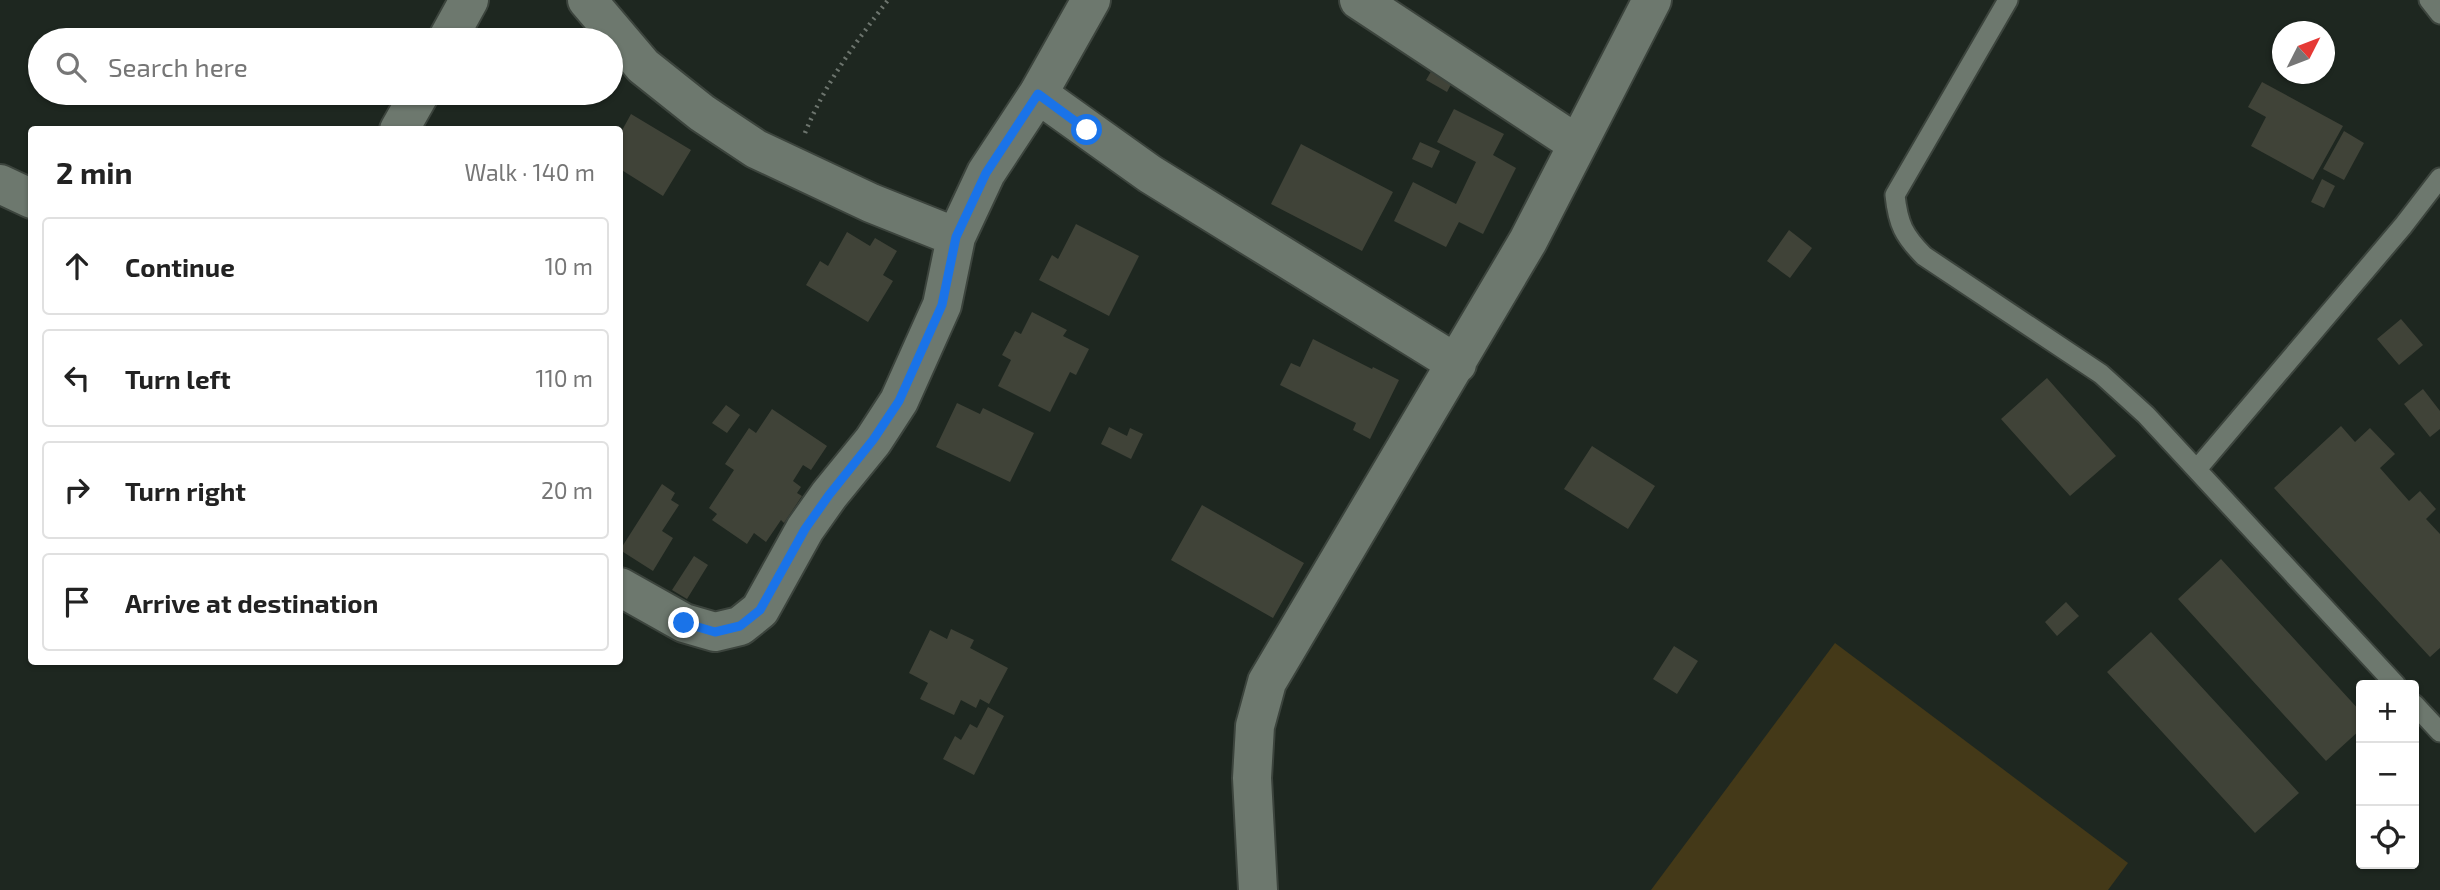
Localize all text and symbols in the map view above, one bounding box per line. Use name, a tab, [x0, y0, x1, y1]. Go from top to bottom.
north arrow	[2272, 21, 2335, 84]
search box	[28, 28, 623, 105]
icon: search	[52, 48, 90, 86]
text: Search here	[108, 51, 248, 82]
route start	[1071, 114, 1102, 145]
text: 2 min	[56, 154, 133, 190]
text: Walk · 140 m	[464, 158, 595, 186]
icon: ahead	[58, 247, 96, 285]
text: Continue	[125, 251, 235, 282]
text: 10 m	[545, 252, 593, 280]
icon: left	[58, 359, 96, 397]
text: Turn left	[125, 363, 231, 394]
text: 110 m	[536, 364, 593, 392]
icon: right	[58, 471, 96, 509]
text: Turn right	[125, 475, 246, 506]
text: 20 m	[541, 476, 593, 504]
icon: arrive	[58, 583, 96, 621]
text: Arrive at destination	[125, 587, 378, 618]
route end	[668, 607, 699, 638]
map controls	[2356, 680, 2419, 869]
button: +	[2356, 680, 2419, 743]
button: −	[2356, 743, 2419, 806]
button: locate	[2356, 806, 2419, 869]

